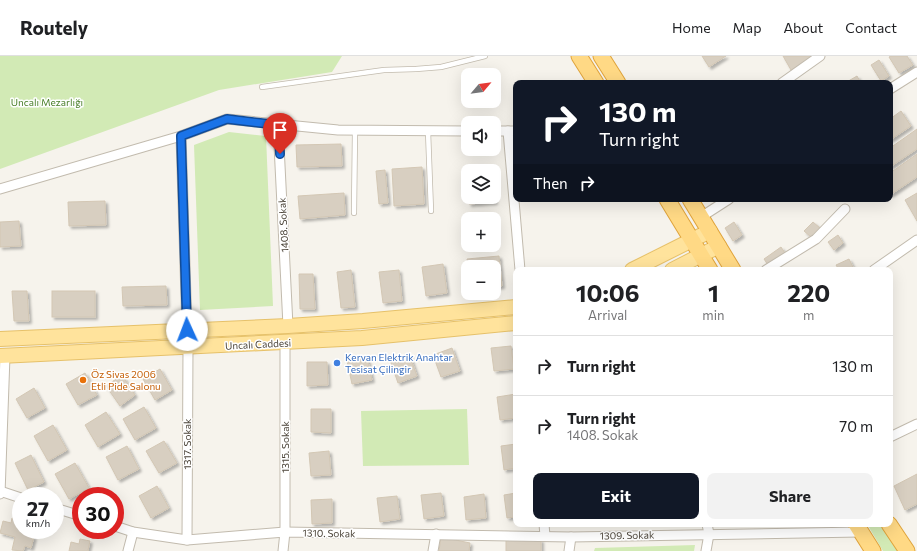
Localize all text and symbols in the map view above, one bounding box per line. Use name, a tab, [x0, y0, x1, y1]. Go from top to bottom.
text: Routely	[20, 16, 88, 39]
text: Home	[672, 19, 711, 36]
text: Map	[733, 19, 761, 36]
text: About	[783, 19, 823, 36]
text: Contact	[845, 19, 897, 36]
north arrow	[461, 68, 501, 108]
map controls	[461, 68, 501, 300]
text: 130 m	[599, 94, 676, 128]
park label: Uncalı Mezarlığı	[11, 96, 83, 108]
icon: right	[533, 96, 585, 148]
pin	[263, 113, 297, 154]
button: sound	[461, 116, 501, 156]
icon: arrive	[269, 119, 291, 141]
text: Turn right	[599, 128, 679, 150]
button: layers	[461, 164, 501, 204]
icon: right	[576, 172, 598, 194]
text: Then	[533, 174, 568, 192]
street label: 1408. Sokak	[276, 197, 290, 253]
button: +	[461, 212, 501, 252]
button: −	[461, 260, 501, 300]
text: 10:06	[576, 278, 640, 307]
text: 1	[708, 278, 719, 307]
text: 220	[787, 278, 830, 307]
text: Arrival	[588, 307, 627, 323]
text: min	[702, 307, 724, 323]
text: m	[803, 307, 814, 323]
position arrow	[166, 309, 208, 351]
street label: Uncalı Caddesi	[225, 336, 291, 352]
place label: Kervan Elektrik Anahtar Tesisat Çilingir	[345, 351, 453, 375]
icon: right	[533, 355, 555, 377]
text: Turn right	[567, 357, 636, 375]
text: 130 m	[832, 357, 873, 375]
marker: Kervan Elektrik Anahtar Tesisat Çilingir	[332, 358, 342, 368]
place label: Öz Sivas 2006 Etli Pide Salonu	[91, 368, 161, 392]
marker: Öz Sivas 2006 Etli Pide Salonu	[78, 375, 88, 385]
text: Turn right	[567, 409, 636, 427]
icon: right	[533, 415, 555, 437]
text: 70 m	[839, 417, 873, 435]
street label: 1317. Sokak	[181, 418, 193, 470]
street label: 1315. Sokak	[279, 420, 291, 473]
text: 1408. Sokak	[567, 427, 638, 443]
button: Exit	[533, 473, 699, 519]
button: Share	[707, 473, 873, 519]
speed limit sign: 30	[72, 487, 124, 539]
text: 27	[27, 496, 49, 520]
text: km/h	[26, 517, 50, 529]
street label: 1310. Sokak	[303, 527, 356, 539]
street label: 1309. Sokak	[600, 529, 655, 541]

